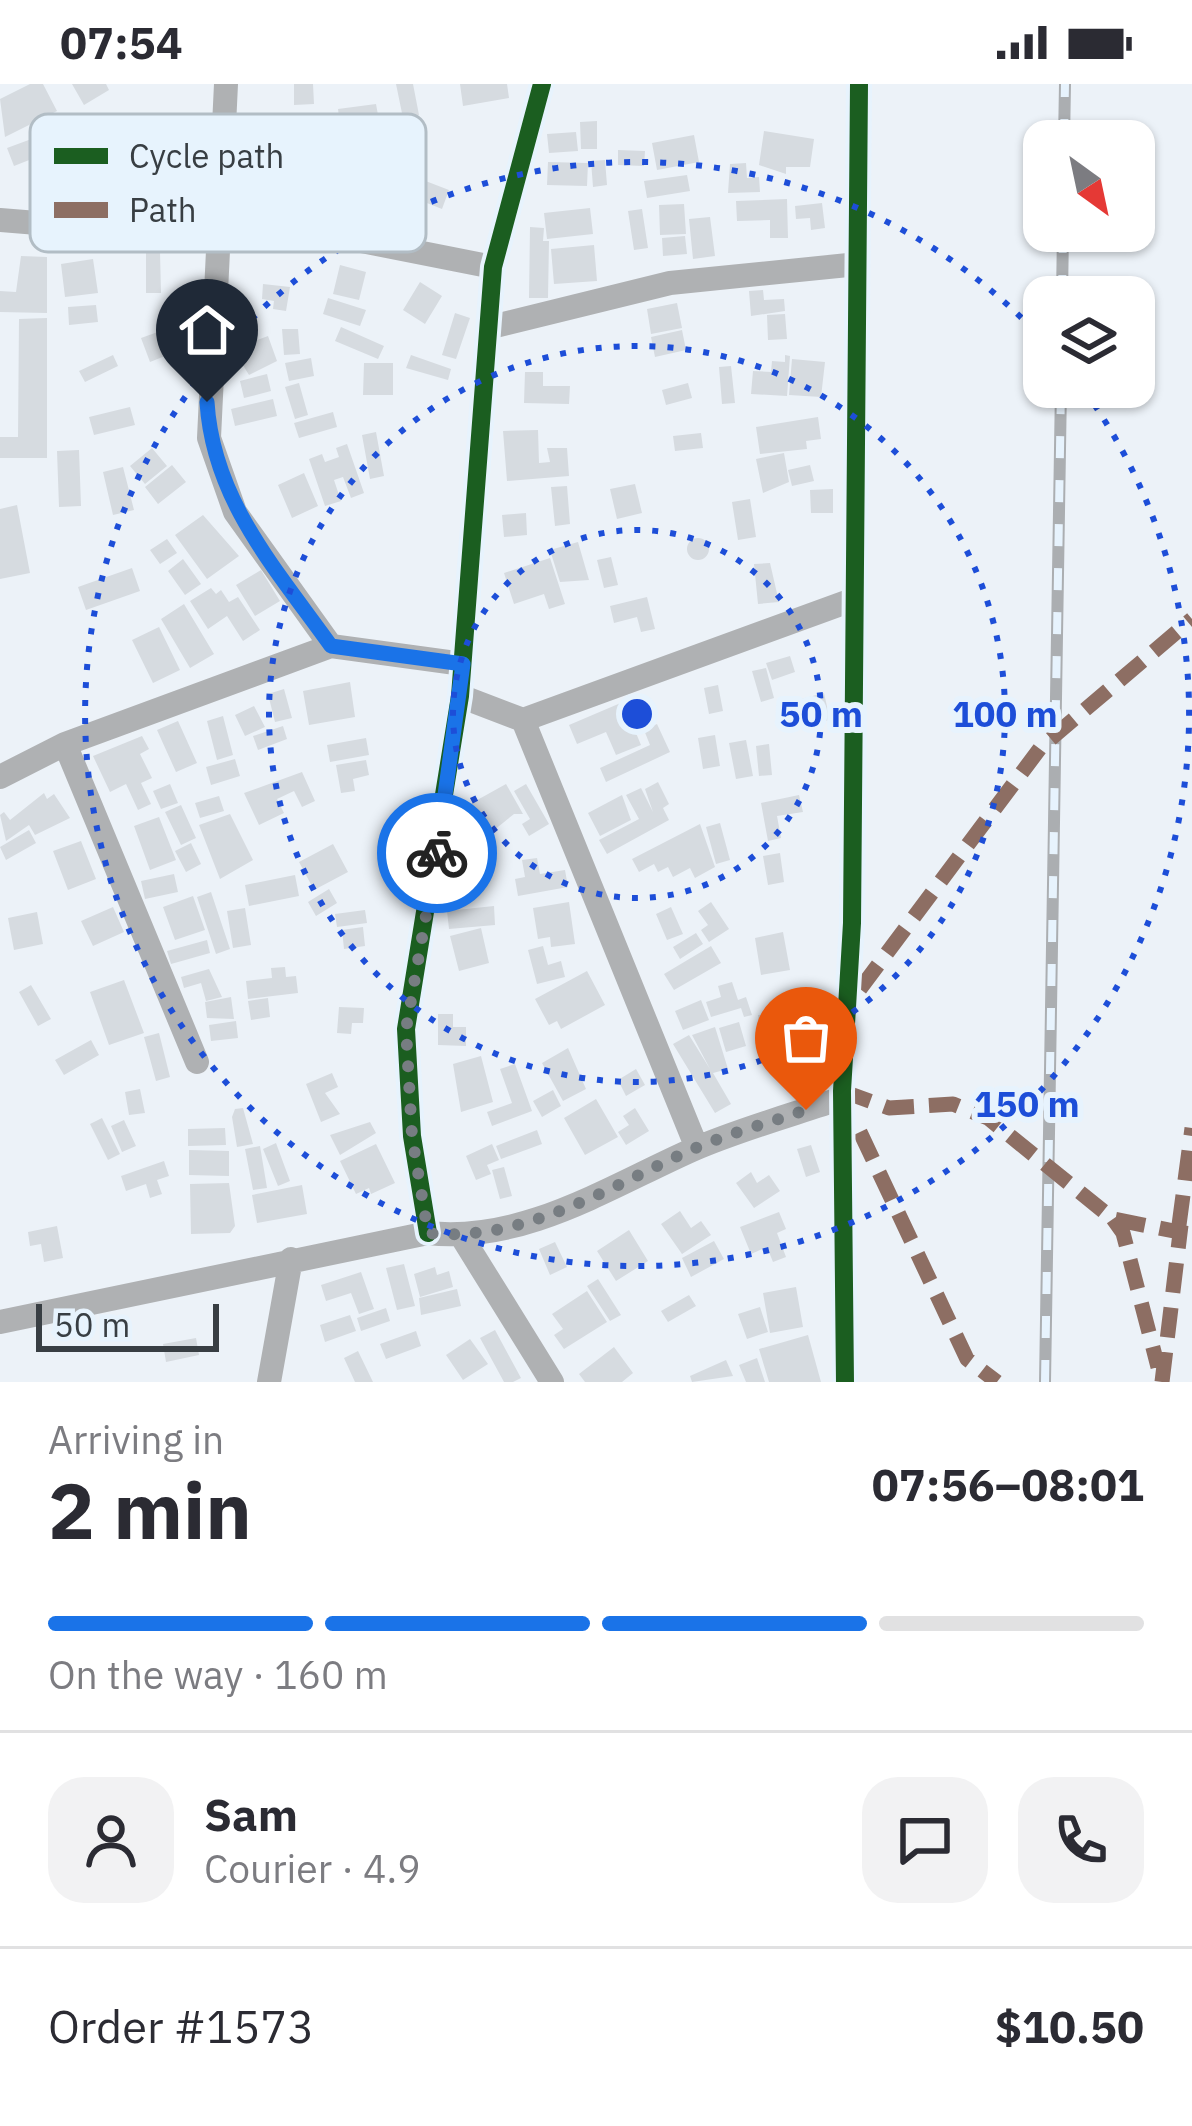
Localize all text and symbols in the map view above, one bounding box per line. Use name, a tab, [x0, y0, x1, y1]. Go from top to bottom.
text: 07:54	[60, 13, 183, 71]
legend	[30, 114, 426, 252]
north arrow	[1023, 120, 1155, 252]
map controls	[1023, 120, 1155, 408]
text: Cycle path	[129, 134, 284, 177]
text: Path	[129, 188, 197, 231]
button: layers	[1023, 276, 1155, 408]
pin	[156, 279, 258, 402]
icon: home	[174, 297, 240, 363]
text: 50 m	[779, 690, 863, 737]
text: 100 m	[952, 690, 1058, 737]
centre of rings	[616, 693, 658, 735]
courier	[377, 793, 497, 913]
icon: bike	[404, 820, 470, 886]
pin	[755, 987, 857, 1110]
icon: bag	[773, 1005, 839, 1071]
text: 150 m	[974, 1080, 1080, 1127]
scale bar	[36, 1298, 219, 1351]
text: 50 m	[54, 1303, 130, 1346]
text: Arriving in	[48, 1414, 224, 1465]
text: 07:56–08:01	[872, 1455, 1144, 1513]
text: 2 min	[48, 1459, 252, 1560]
text: On the way · 160 m	[48, 1649, 388, 1700]
button: person	[48, 1777, 174, 1903]
button: chat	[862, 1777, 988, 1903]
button: phone	[1018, 1777, 1144, 1903]
text: Sam	[204, 1785, 298, 1843]
text: Courier · 4.9	[204, 1843, 421, 1894]
text: Order #1573	[48, 1997, 314, 2055]
text: $10.50	[995, 1997, 1144, 2055]

